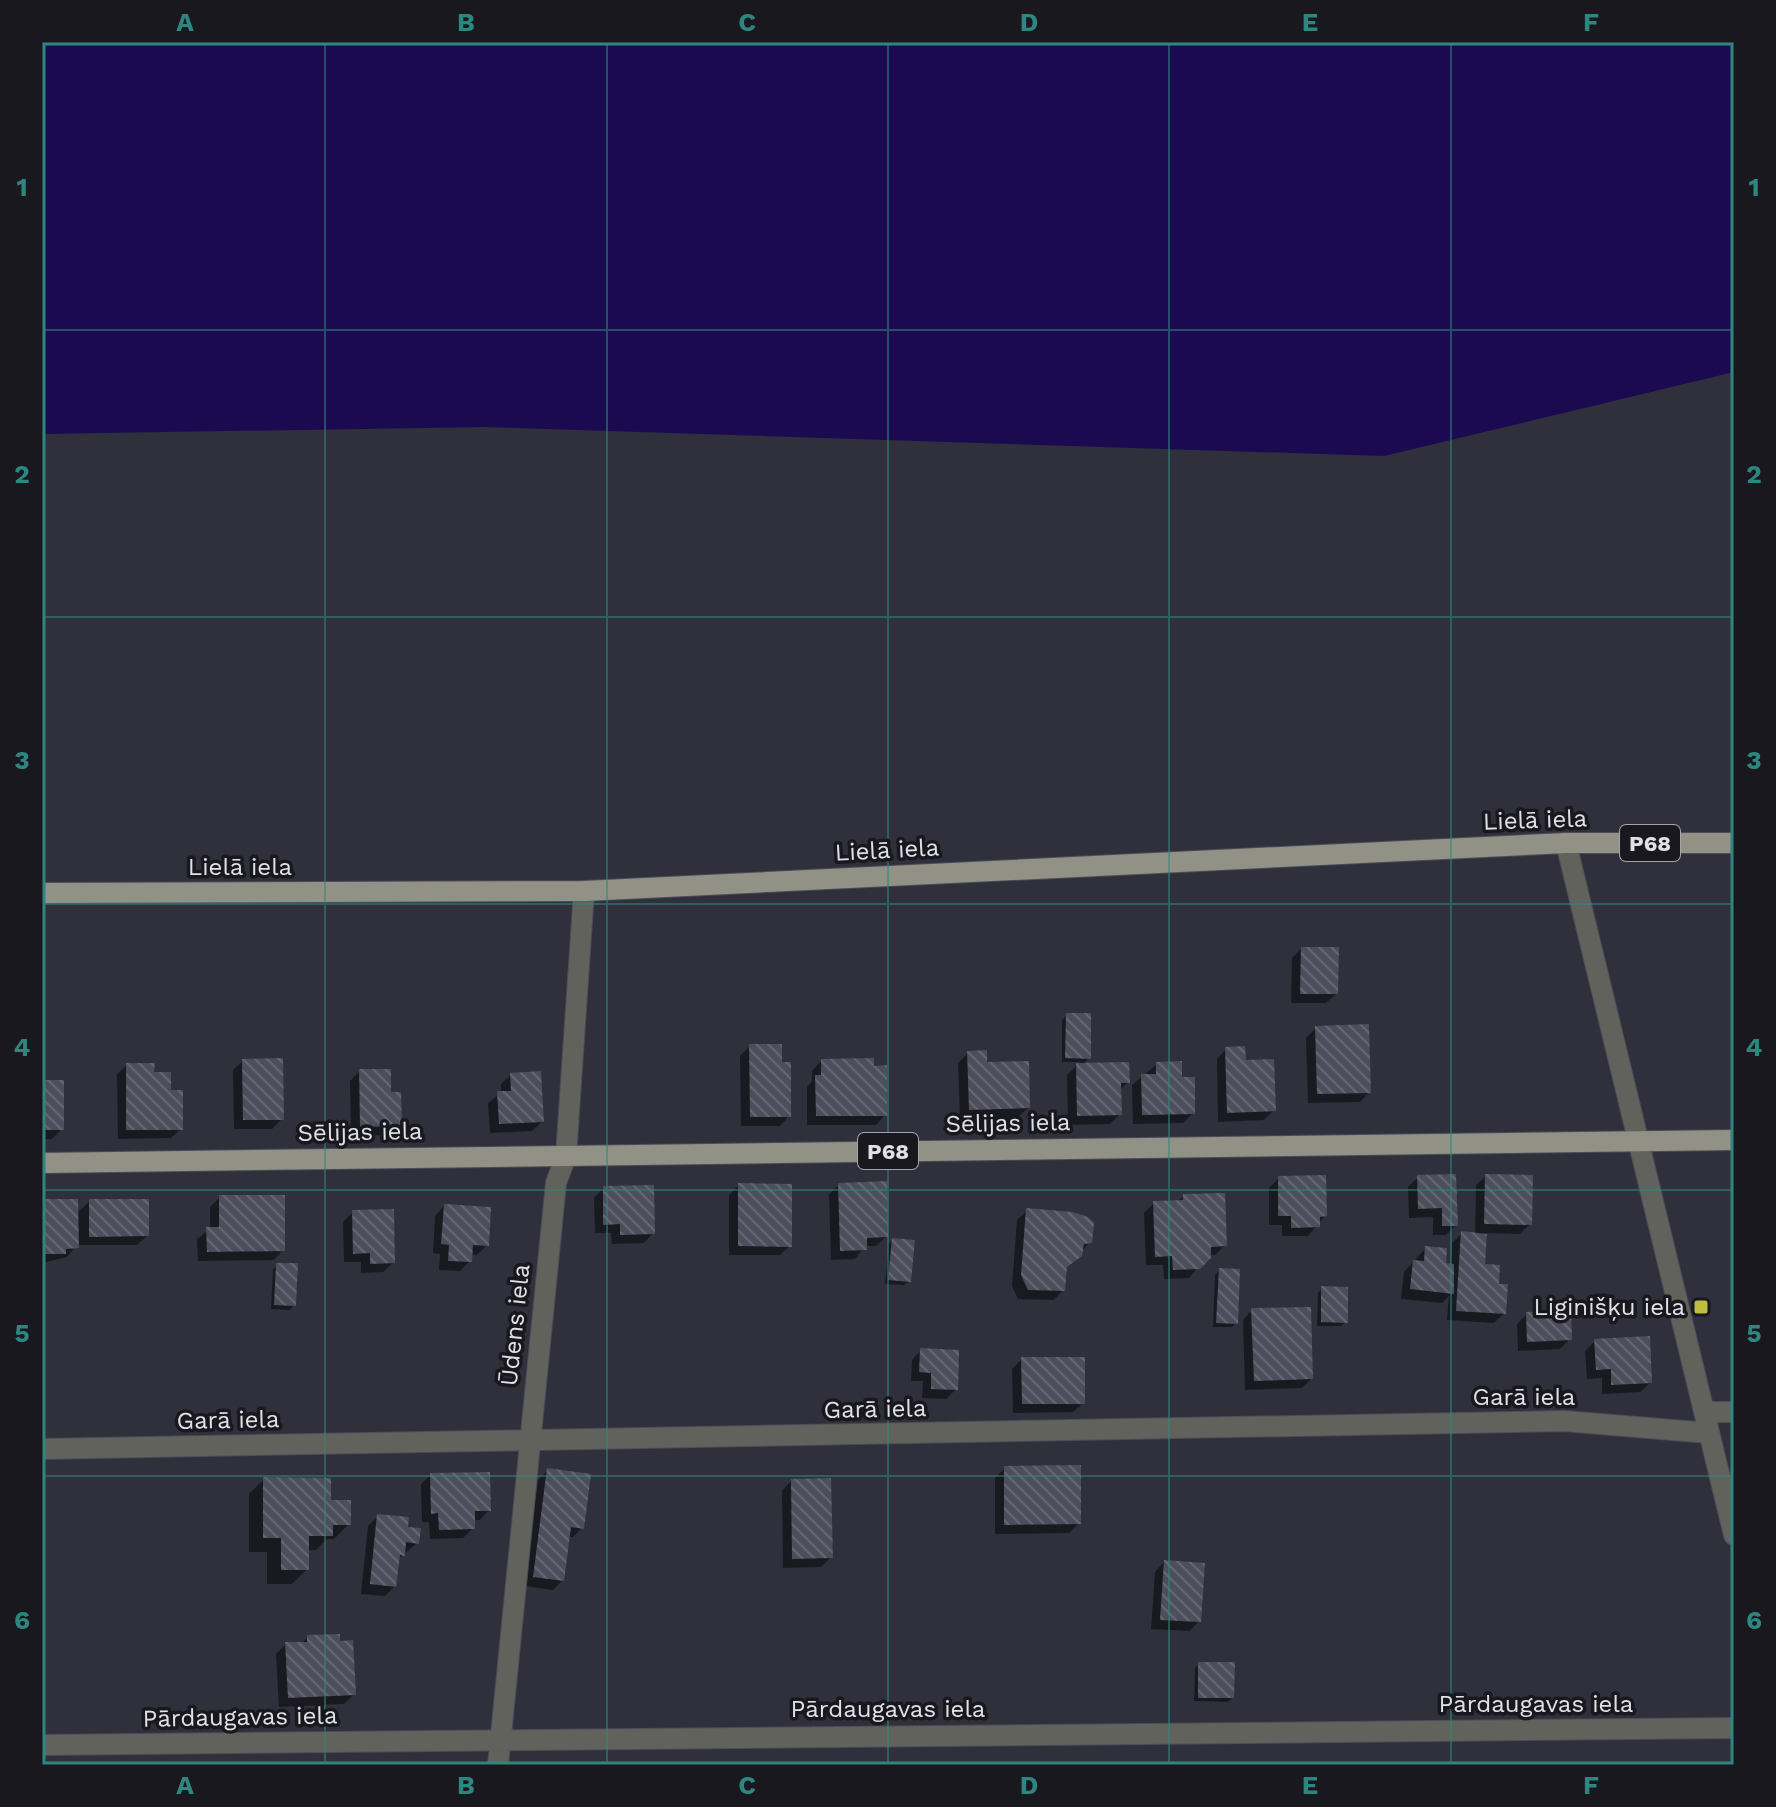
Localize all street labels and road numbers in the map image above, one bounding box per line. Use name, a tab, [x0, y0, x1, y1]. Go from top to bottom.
street label: Lielā iela	[1482, 804, 1588, 836]
road number: P68	[1620, 825, 1680, 861]
street label: Lielā iela	[834, 833, 940, 867]
street label: Lielā iela	[188, 853, 292, 881]
street label: Sēlijas iela	[945, 1108, 1071, 1138]
street label: Sēlijas iela	[297, 1117, 423, 1147]
road number: P68	[858, 1133, 918, 1169]
street label: Ūdens iela	[495, 1263, 535, 1387]
street label: Garā iela	[1473, 1383, 1575, 1411]
street label: Garā iela	[823, 1394, 927, 1424]
street label: Garā iela	[176, 1405, 280, 1435]
street label: Pārdaugavas iela	[1439, 1690, 1633, 1718]
street label: Pārdaugavas iela	[791, 1695, 985, 1723]
street label: Pārdaugavas iela	[142, 1701, 338, 1733]

